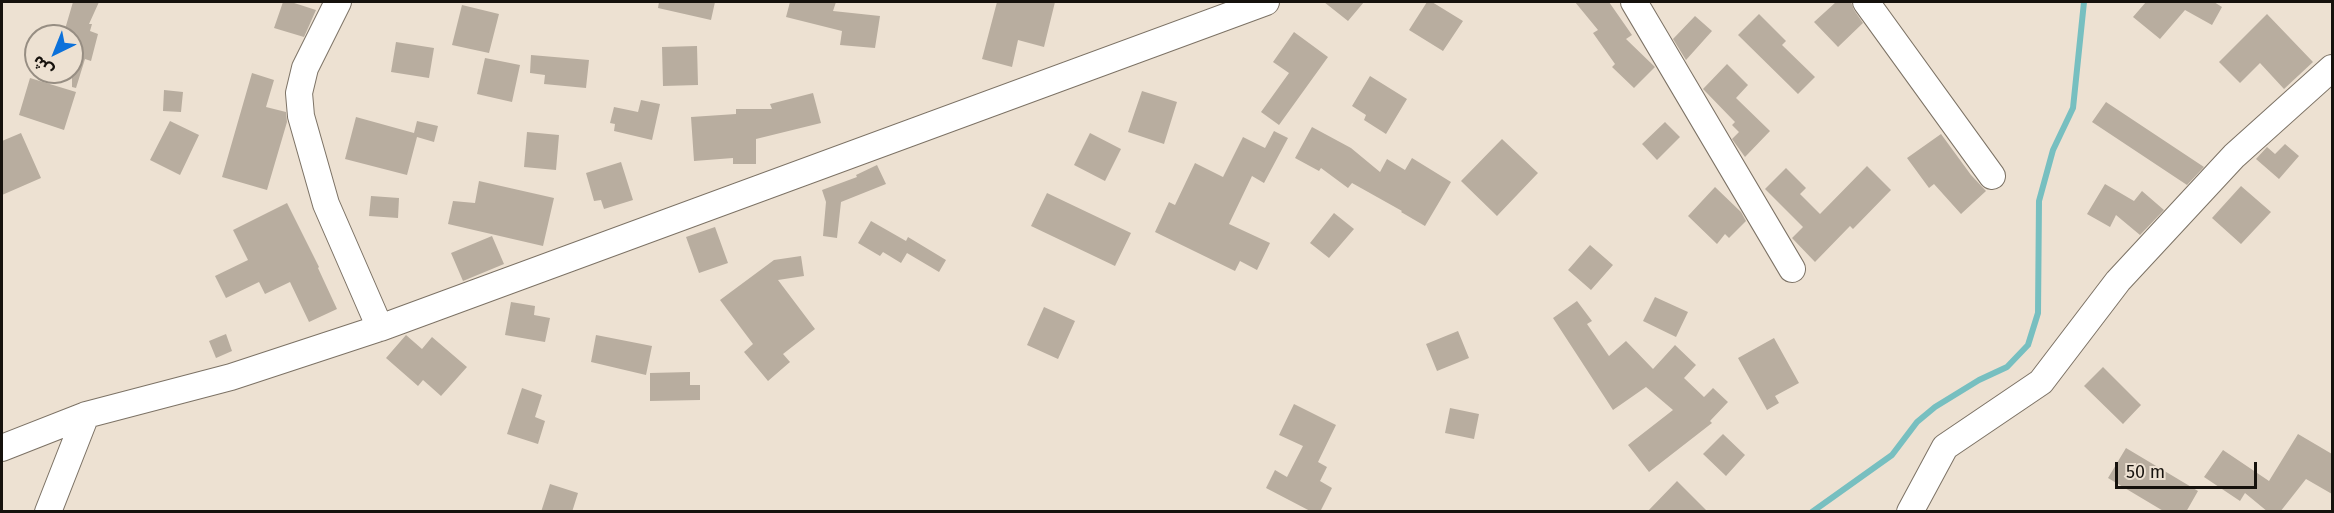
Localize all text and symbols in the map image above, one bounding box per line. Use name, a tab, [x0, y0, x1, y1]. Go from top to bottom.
north arrow	[24, 24, 84, 84]
text: ش	[28, 52, 57, 80]
scale bar	[2118, 450, 2260, 488]
text: 50 m	[2126, 461, 2165, 483]

